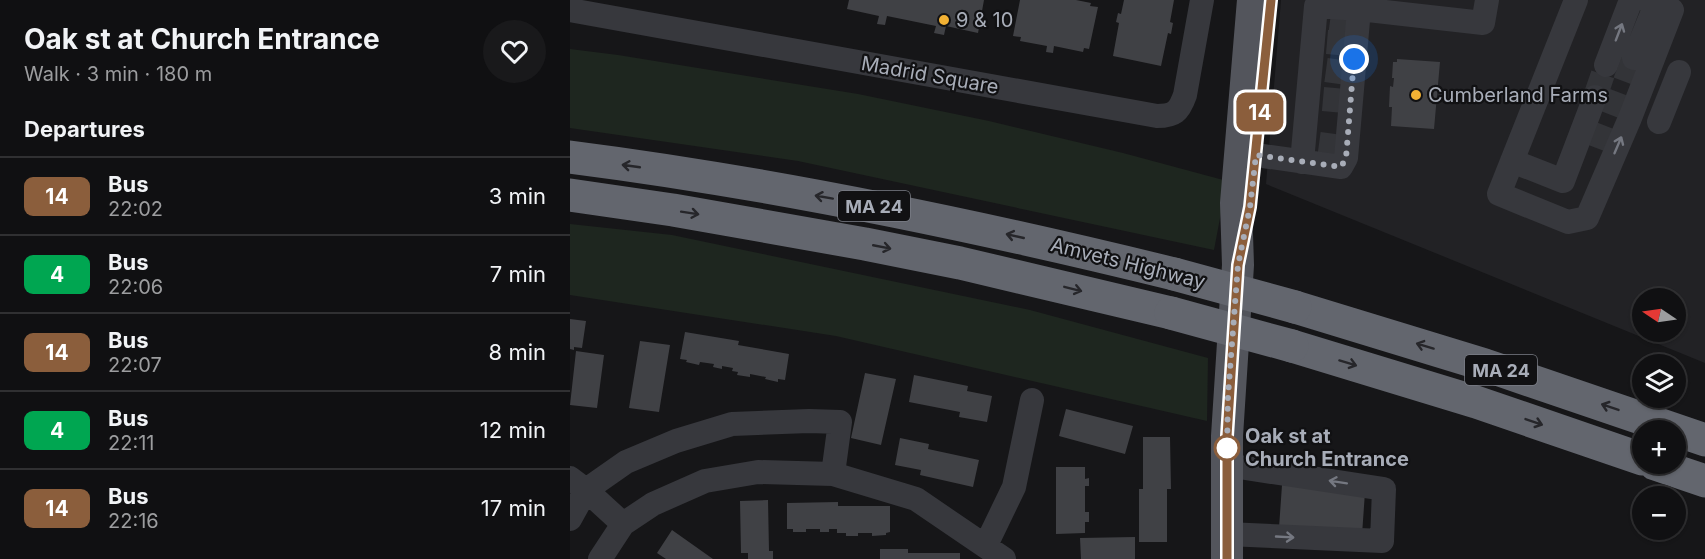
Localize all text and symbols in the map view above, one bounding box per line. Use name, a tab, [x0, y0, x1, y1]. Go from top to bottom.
place label: 9 & 10	[956, 8, 1013, 32]
marker: 9 & 10	[937, 13, 951, 27]
button: heart	[483, 20, 546, 83]
text: Oak st at Church Entrance	[24, 22, 380, 56]
one-way arrow	[1614, 24, 1625, 42]
your location	[1339, 44, 1369, 74]
street label: Madrid Square	[859, 51, 1001, 99]
text: Walk · 3 min · 180 m	[24, 62, 212, 86]
place label: Cumberland Farms	[1428, 83, 1608, 107]
marker: Cumberland Farms	[1409, 88, 1423, 102]
line badge: 14	[1233, 92, 1287, 132]
text: 14	[1248, 100, 1272, 125]
text: Departures	[24, 116, 145, 142]
one-way arrow	[1613, 137, 1624, 155]
one-way arrow	[622, 160, 642, 171]
text: Bus	[108, 171, 149, 197]
text: 3 min	[489, 183, 546, 209]
text: 14	[45, 184, 69, 209]
one-way arrow	[814, 191, 834, 202]
road number: MA 24	[838, 191, 910, 221]
text: 22:02	[108, 197, 163, 221]
one-way arrow	[680, 208, 699, 219]
one-way arrow	[1005, 230, 1025, 241]
street label: Amvets Highway	[1048, 232, 1208, 294]
one-way arrow	[872, 242, 891, 253]
text: Bus	[108, 249, 149, 275]
text: 7 min	[490, 261, 546, 287]
text: 4	[50, 262, 64, 287]
text: 22:06	[108, 275, 163, 299]
one-way arrow	[1063, 283, 1082, 295]
north arrow	[1632, 288, 1686, 342]
map controls	[1632, 288, 1686, 540]
text: Bus	[108, 327, 149, 353]
text: 8 min	[489, 339, 546, 365]
text: 14	[45, 340, 69, 365]
one-way arrow	[1416, 340, 1435, 351]
text: 22:07	[108, 353, 162, 377]
button: layers	[1632, 354, 1686, 408]
road number: MA 24	[1465, 355, 1537, 385]
one-way arrow	[1338, 358, 1357, 369]
one-way arrow	[1601, 401, 1620, 412]
text: Bus	[108, 405, 149, 431]
text: 12 min	[480, 417, 546, 443]
one-way arrow	[1524, 417, 1543, 428]
text: 4	[50, 418, 64, 443]
button: +	[1632, 420, 1686, 474]
place label: Oak st at Church Entrance	[1245, 424, 1409, 471]
text: 22:11	[108, 431, 154, 455]
marker: Oak st at Church Entrance	[1214, 435, 1240, 461]
one-way arrow	[1329, 476, 1349, 487]
text: Bus	[108, 483, 149, 509]
button: −	[1632, 486, 1686, 540]
text: 17 min	[481, 495, 546, 521]
text: 14	[45, 496, 69, 521]
text: 22:16	[108, 509, 159, 533]
one-way arrow	[1275, 531, 1295, 542]

